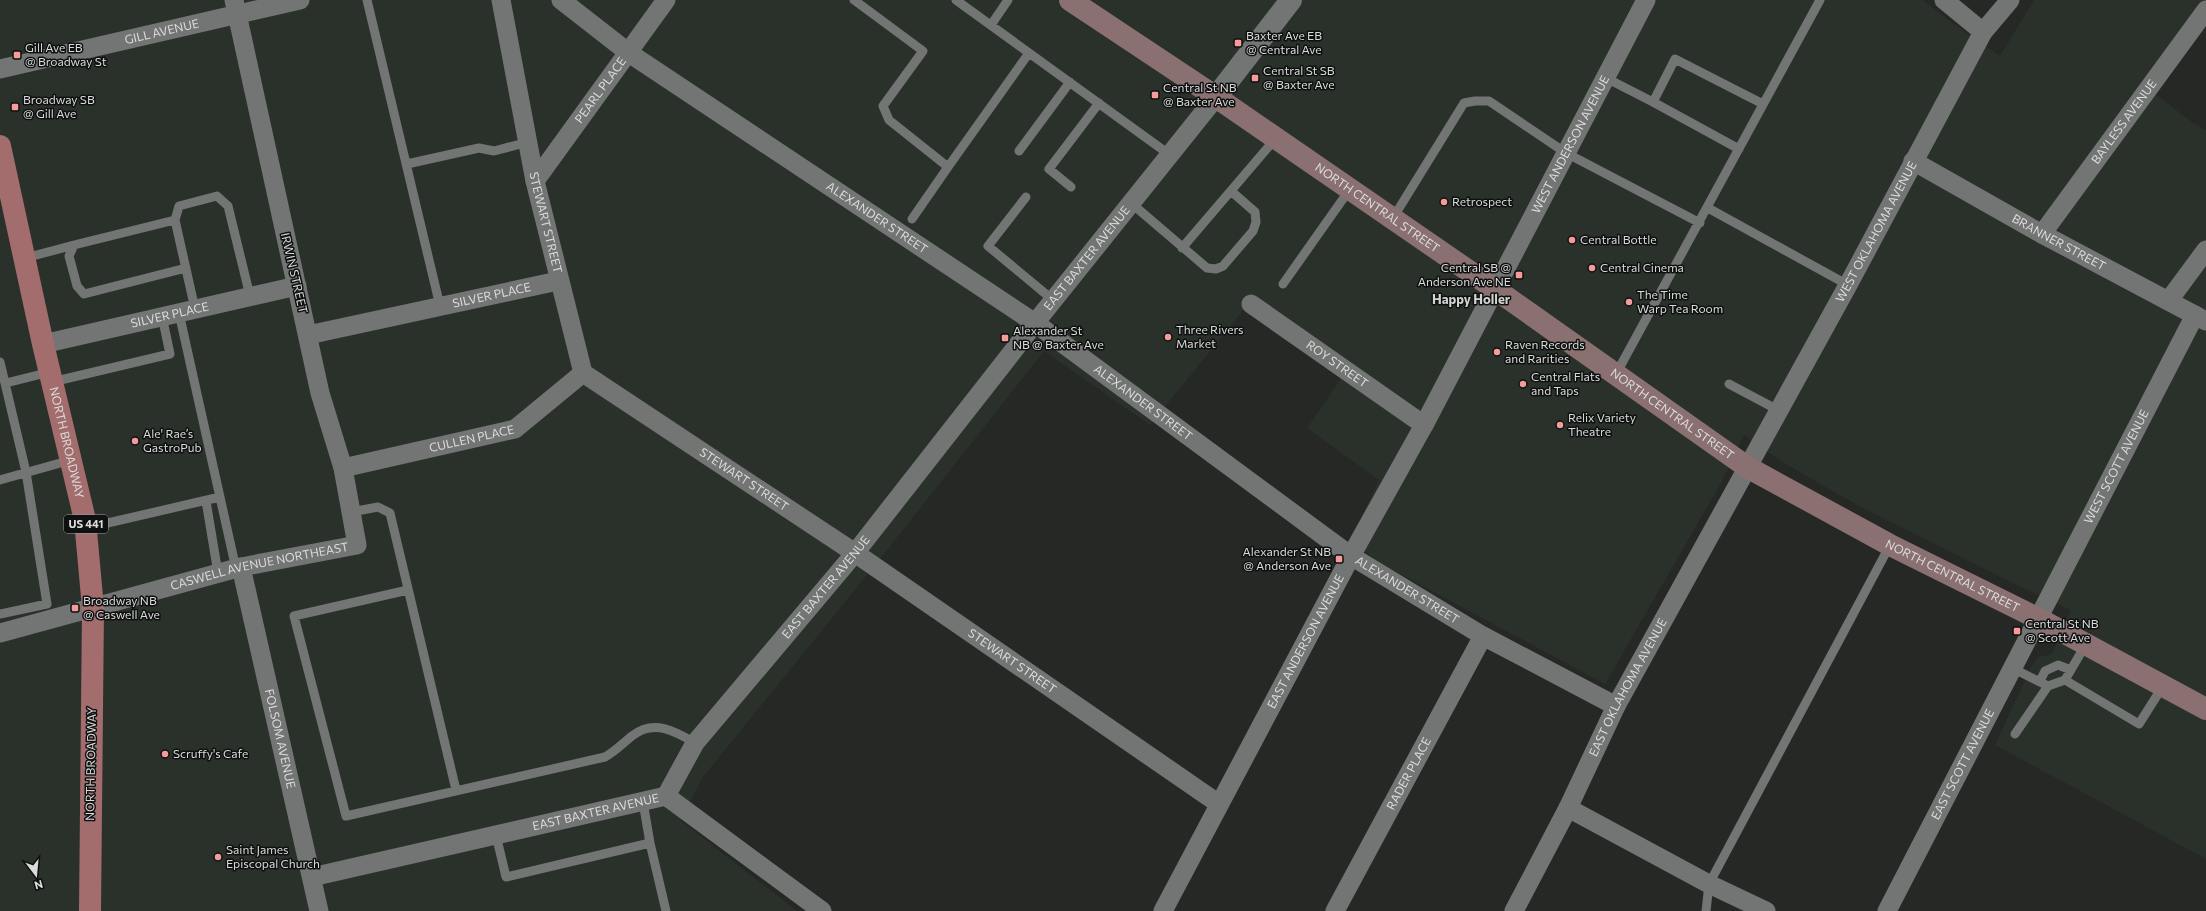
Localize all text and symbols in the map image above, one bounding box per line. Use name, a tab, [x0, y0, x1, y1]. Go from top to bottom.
street label: GILL AVENUE	[123, 15, 200, 46]
place label: Baxter Ave EB @ Central Ave	[1246, 28, 1322, 56]
marker: Baxter Ave EB @ Central Ave	[1233, 38, 1243, 48]
place label: Gill Ave EB @ Broadway St	[25, 40, 107, 68]
marker: Gill Ave EB @ Broadway St	[12, 50, 22, 60]
street label: PEARL PLACE	[571, 54, 628, 125]
place label: Central St SB @ Baxter Ave	[1263, 63, 1335, 91]
marker: Central St SB @ Baxter Ave	[1250, 73, 1260, 83]
street label: WEST ANDERSON AVENUE	[1528, 73, 1611, 215]
street label: BAYLESS AVENUE	[2088, 76, 2159, 166]
place label: Central St NB @ Baxter Ave	[1163, 80, 1237, 108]
marker: Central St NB @ Baxter Ave	[1150, 90, 1160, 100]
place label: Broadway SB @ Gill Ave	[23, 92, 95, 120]
marker: Broadway SB @ Gill Ave	[10, 102, 20, 112]
street label: WEST OKLAHOMA AVENUE	[1832, 158, 1919, 304]
street label: NORTH CENTRAL STREET	[1313, 159, 1443, 255]
street label: STEWART STREET	[527, 171, 566, 275]
street label: ALEXANDER STREET	[824, 178, 931, 256]
place label: Retrospect	[1452, 194, 1512, 208]
marker: Retrospect	[1439, 197, 1449, 207]
street label: EAST BAXTER AVENUE	[1040, 203, 1132, 312]
street label: BRANNER STREET	[2010, 211, 2109, 273]
street label: IRWIN STREET	[279, 231, 311, 315]
place label: Central Bottle	[1580, 232, 1657, 246]
marker: Central Bottle	[1567, 235, 1577, 245]
place label: Central SB @ Anderson Ave NE	[1418, 260, 1511, 288]
place label: Central Cinema	[1600, 260, 1684, 274]
marker: Central Cinema	[1587, 263, 1597, 273]
marker: Central SB @ Anderson Ave NE	[1514, 270, 1524, 280]
street label: SILVER PLACE	[451, 279, 532, 310]
place label: The Time Warp Tea Room	[1637, 287, 1723, 315]
district label: Happy Holler	[1432, 291, 1511, 307]
marker: The Time Warp Tea Room	[1624, 297, 1634, 307]
street label: SILVER PLACE	[129, 298, 210, 330]
place label: Three Rivers Market	[1176, 322, 1244, 350]
place label: Alexander St NB @ Baxter Ave	[1013, 323, 1104, 351]
marker: Three Rivers Market	[1163, 332, 1173, 342]
marker: Alexander St NB @ Baxter Ave	[1000, 333, 1010, 343]
street label: ROY STREET	[1304, 337, 1371, 390]
place label: Raven Records and Rarities	[1505, 337, 1585, 365]
marker: Raven Records and Rarities	[1492, 347, 1502, 357]
street label: ALEXANDER STREET	[1092, 361, 1196, 443]
street label: NORTH CENTRAL STREET	[1608, 365, 1738, 462]
place label: Central Flats and Taps	[1531, 369, 1600, 397]
marker: Central Flats and Taps	[1518, 379, 1528, 389]
street label: NORTH BROADWAY	[47, 385, 88, 500]
street label: WEST SCOTT AVENUE	[2080, 407, 2151, 526]
place label: Relix Variety Theatre	[1568, 410, 1636, 438]
marker: Relix Variety Theatre	[1555, 420, 1565, 430]
street label: CULLEN PLACE	[428, 421, 515, 454]
place label: Ale' Rae’s GastroPub	[143, 426, 202, 454]
marker: Ale' Rae’s GastroPub	[130, 436, 140, 446]
street label: STEWART STREET	[697, 444, 792, 513]
road number: US 441	[64, 515, 108, 533]
street label: EAST BAXTER AVENUE	[778, 533, 872, 641]
street label: NORTH CENTRAL STREET	[1883, 536, 2022, 614]
street label: CASWELL AVENUE NORTHEAST	[168, 539, 350, 592]
place label: Alexander St NB @ Anderson Ave	[1243, 544, 1331, 572]
street label: ALEXANDER STREET	[1353, 552, 1462, 626]
marker: Alexander St NB @ Anderson Ave	[1334, 554, 1344, 564]
street label: EAST ANDERSON AVENUE	[1264, 572, 1346, 710]
place label: Broadway NB @ Caswell Ave	[83, 593, 160, 621]
marker: Broadway NB @ Caswell Ave	[70, 603, 80, 613]
street label: EAST OKLAHOMA AVENUE	[1585, 616, 1669, 758]
place label: Central St NB @ Scott Ave	[2025, 616, 2099, 644]
street label: STEWART STREET	[966, 625, 1060, 696]
marker: Central St NB @ Scott Ave	[2012, 626, 2022, 636]
street label: FOLSOM AVENUE	[263, 687, 299, 790]
street label: EAST SCOTT AVENUE	[1928, 706, 1996, 822]
street label: NORTH BROADWAY	[82, 707, 98, 821]
street label: RADER PLACE	[1383, 734, 1433, 812]
place label: Scruffy's Cafe	[173, 746, 248, 760]
marker: Scruffy's Cafe	[160, 749, 170, 759]
street label: EAST BAXTER AVENUE	[531, 790, 660, 832]
place label: Saint James Episcopal Church	[226, 842, 320, 870]
marker: Saint James Episcopal Church	[213, 852, 223, 862]
north arrow	[16, 855, 56, 895]
text: N	[33, 878, 45, 892]

